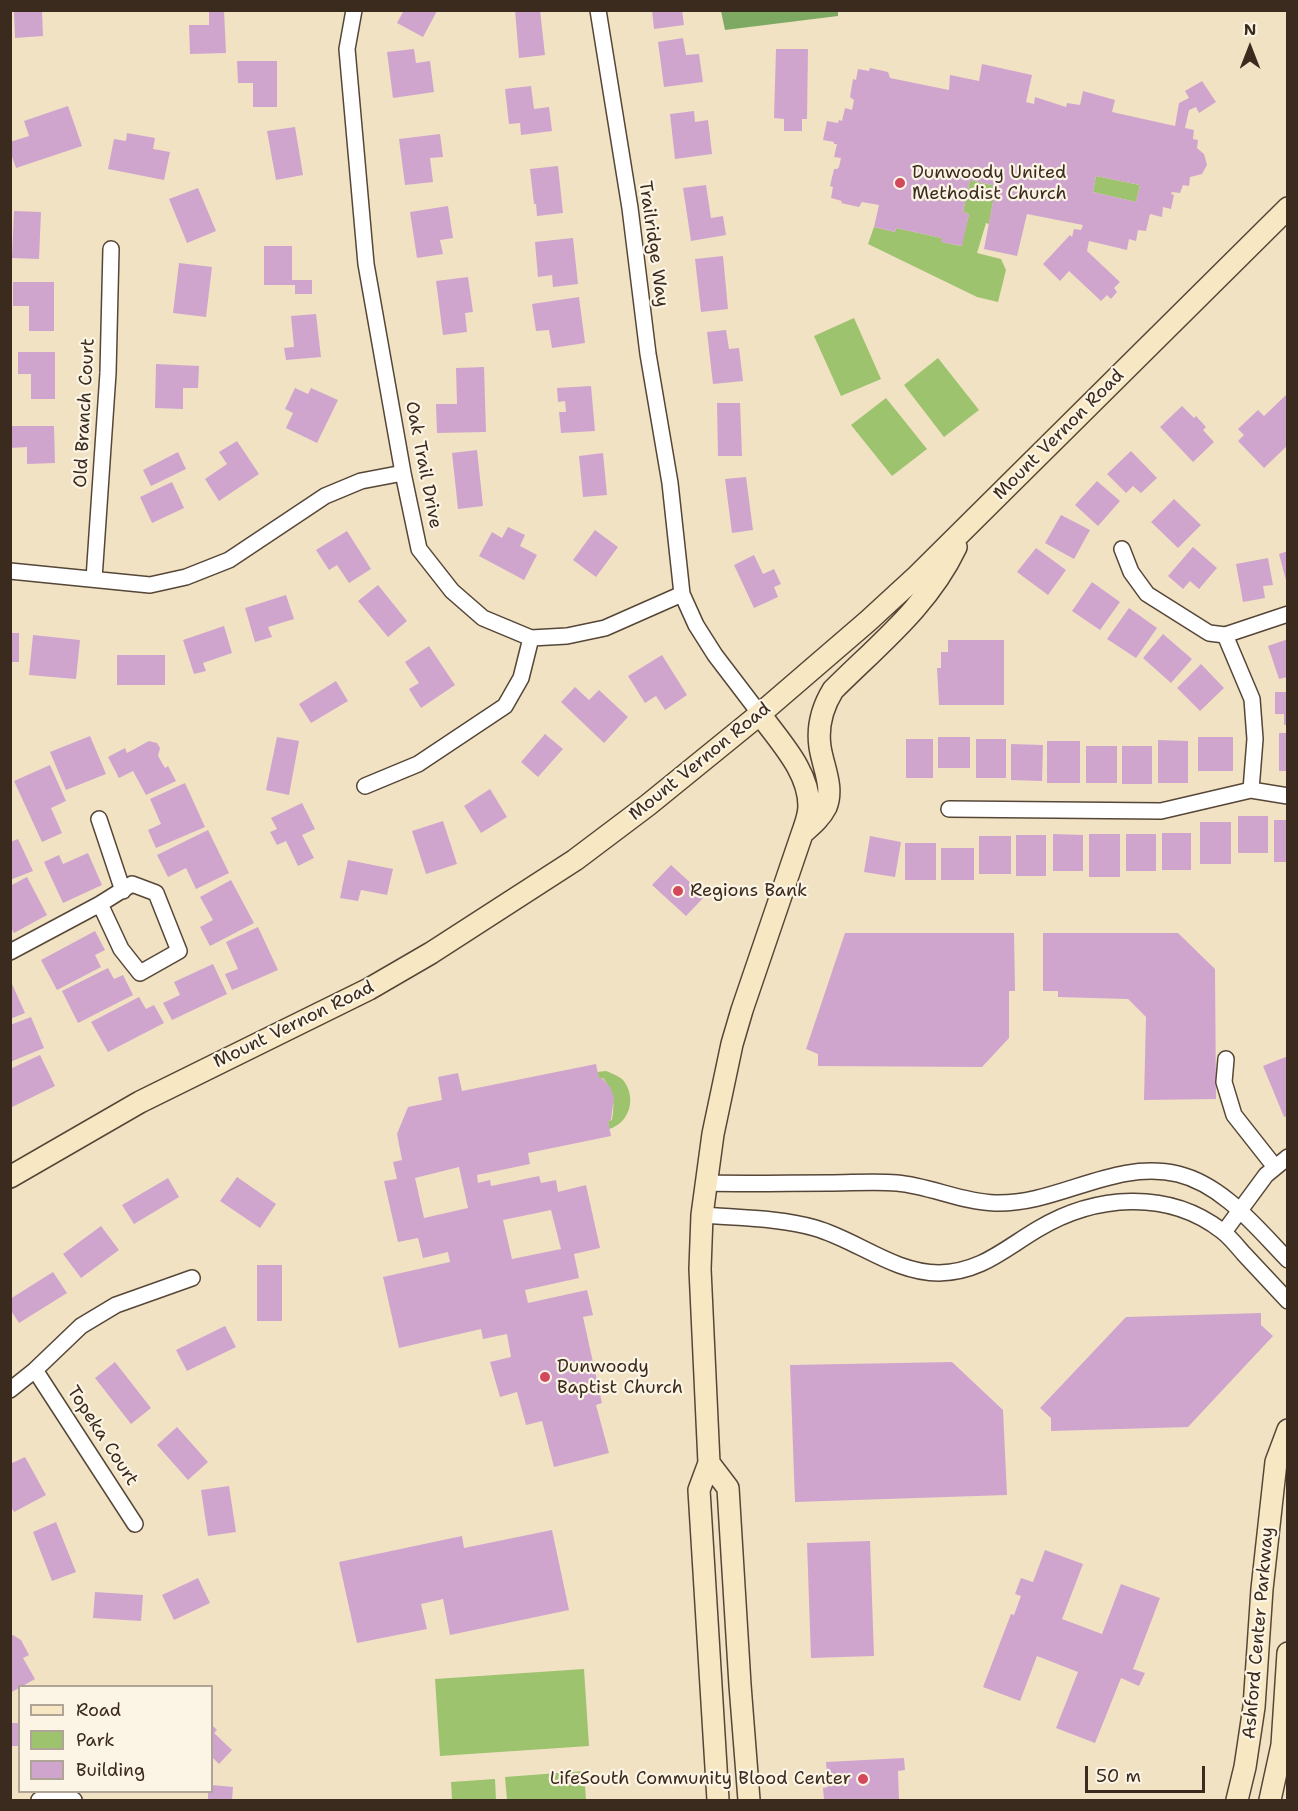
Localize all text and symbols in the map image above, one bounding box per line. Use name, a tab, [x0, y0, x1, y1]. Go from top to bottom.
north arrow	[1220, 18, 1280, 78]
text: N	[1244, 19, 1256, 40]
place label: Dunwoody United Methodist Church	[912, 162, 1067, 204]
marker: Dunwoody United Methodist Church	[893, 176, 907, 190]
street label: Trailridge Way	[633, 180, 673, 308]
street label: Old Branch Court	[70, 338, 100, 488]
street label: Mount Vernon Road	[989, 365, 1129, 505]
street label: Oak Trail Drive	[400, 400, 446, 530]
street label: Mount Vernon Road	[625, 698, 775, 826]
place label: Regions Bank	[690, 880, 807, 902]
marker: Regions Bank	[671, 884, 685, 898]
street label: Mount Vernon Road	[210, 977, 378, 1073]
place label: Dunwoody Baptist Church	[557, 1356, 683, 1398]
marker: Dunwoody Baptist Church	[538, 1370, 552, 1384]
street label: Topeka Court	[62, 1382, 142, 1490]
street label: Ashford Center Parkway	[1239, 1526, 1279, 1740]
legend	[18, 1685, 213, 1793]
text: Road	[76, 1698, 121, 1722]
text: Park	[76, 1728, 115, 1752]
scale bar	[1088, 1754, 1208, 1792]
text: Building	[76, 1758, 145, 1782]
text: 50 m	[1096, 1764, 1141, 1788]
place label: LifeSouth Community Blood Center	[550, 1768, 851, 1790]
marker: LifeSouth Community Blood Center	[856, 1772, 870, 1786]

